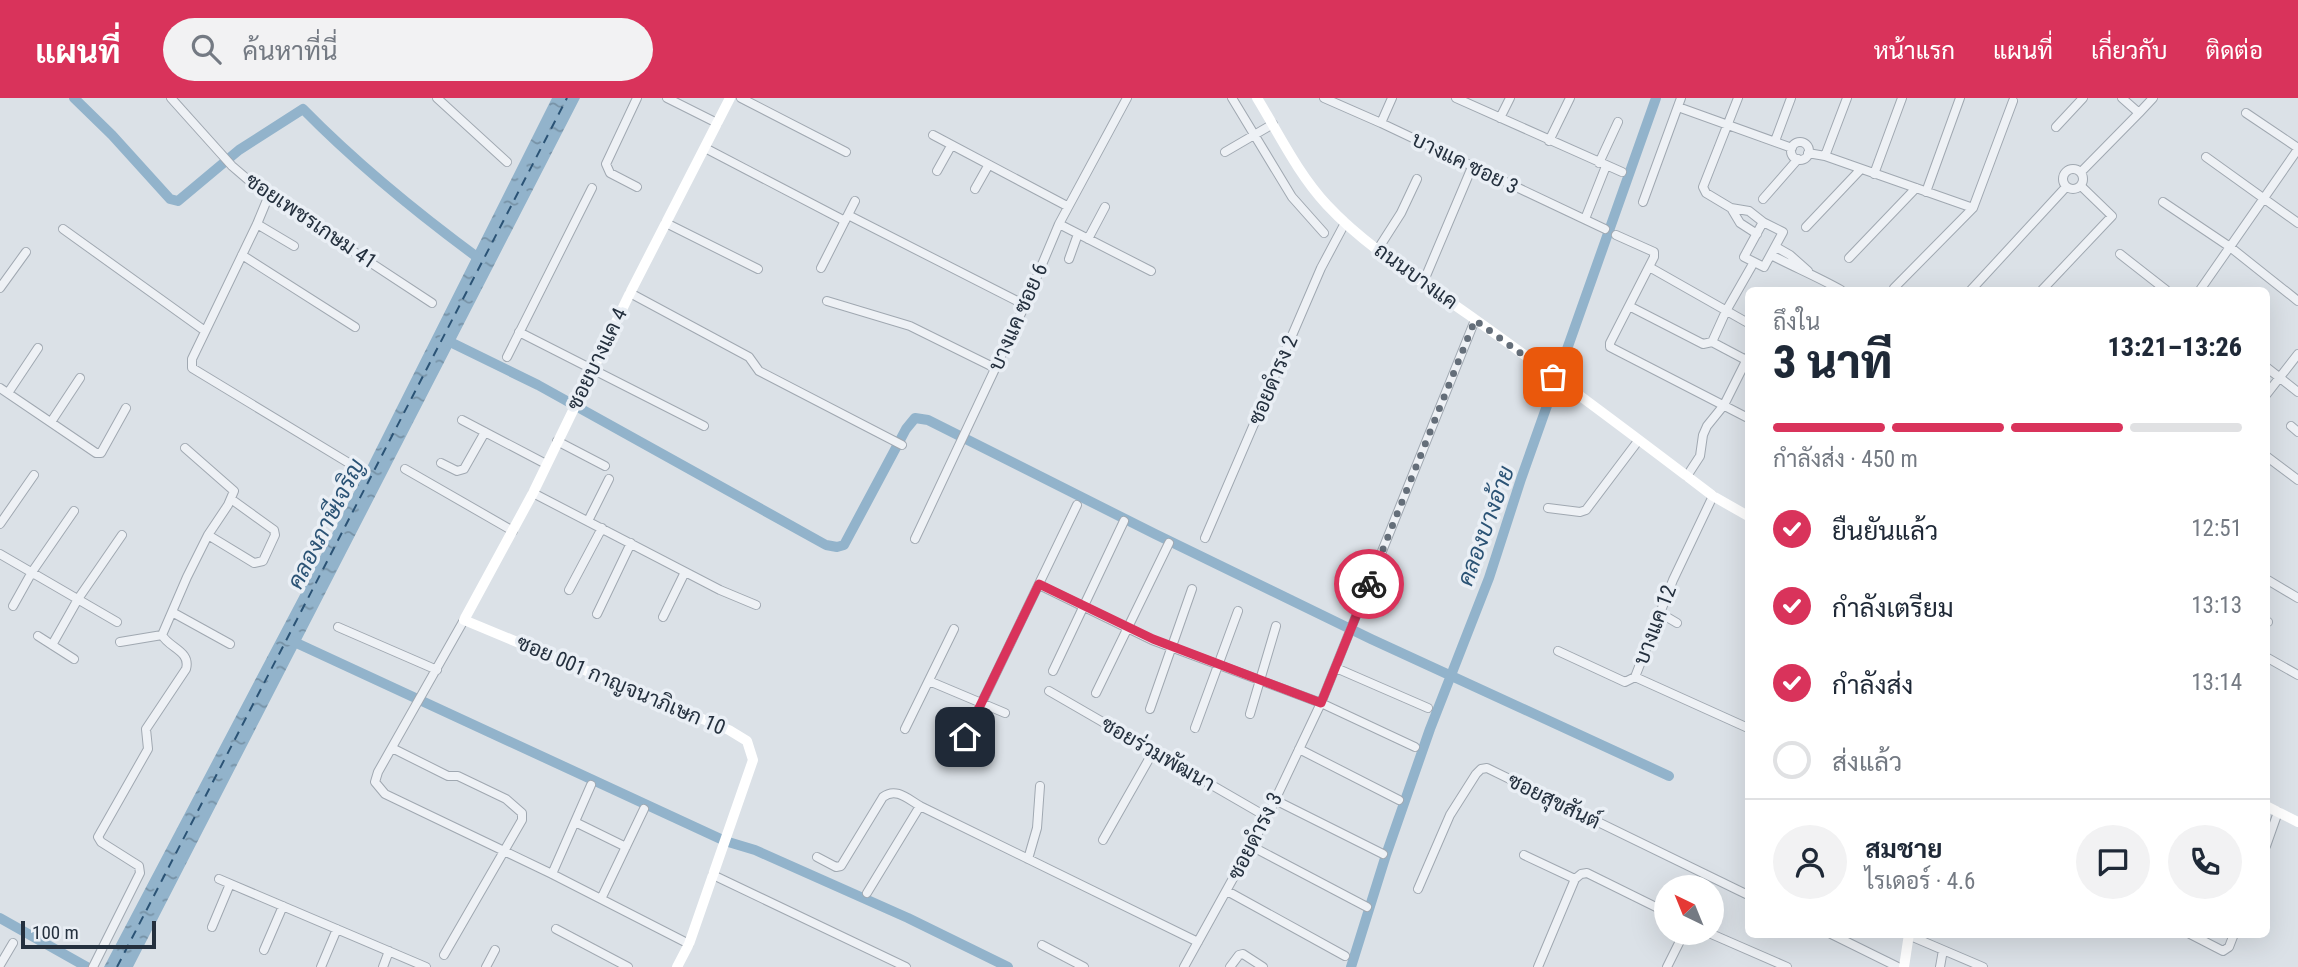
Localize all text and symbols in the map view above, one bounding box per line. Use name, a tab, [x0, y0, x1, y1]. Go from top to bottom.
search box	[163, 18, 653, 81]
icon: search	[187, 30, 225, 68]
text: แผนที่	[35, 32, 121, 71]
text: ค้นหาที่นี่	[243, 36, 338, 66]
text: หน้าแรก	[1874, 37, 1955, 65]
text: แผนที่	[1993, 37, 2053, 65]
text: เกี่ยวกับ	[2091, 37, 2168, 65]
text: ติดต่อ	[2206, 37, 2263, 65]
street label: บางแค ซอย 3	[1408, 127, 1522, 199]
street label: ซอยเพชรเกษม 41	[241, 168, 381, 274]
street label: ถนนบางแค	[1370, 238, 1462, 314]
street label: บางแค ซอย 6	[984, 259, 1052, 375]
street label: ซอยบางแค 4	[562, 304, 632, 414]
text: ถึงใน	[1773, 309, 1820, 336]
street label: ซอยดำรง 2	[1243, 332, 1303, 428]
text: 13:21–13:26	[2108, 332, 2242, 362]
text: 3 นาที	[1773, 335, 1892, 389]
pin	[1523, 347, 1583, 407]
icon: bag	[1534, 358, 1572, 396]
text: กำลังส่ง · 450 m	[1773, 446, 1918, 473]
water label: คลองภาษีเจริญ	[280, 454, 370, 593]
water label: คลองบางอ้าย	[1451, 462, 1520, 590]
icon: check	[1773, 510, 1811, 548]
text: 12:51	[2191, 515, 2242, 542]
text: ยืนยันแล้ว	[1832, 516, 1938, 546]
courier	[1334, 549, 1404, 619]
icon: bike	[1350, 565, 1388, 603]
street label: บางแค 12	[1629, 582, 1681, 668]
icon: check	[1773, 587, 1811, 625]
text: 13:13	[2191, 592, 2242, 619]
text: กำลังเตรียม	[1832, 593, 1954, 623]
street label: ซอย 001 กาญจนาภิเษก 10	[513, 630, 729, 740]
icon: check	[1773, 664, 1811, 702]
text: 13:14	[2191, 669, 2242, 696]
text: กำลังส่ง	[1832, 670, 1913, 700]
pin	[935, 707, 995, 767]
street label: ซอยร่วมพัฒนา	[1097, 712, 1219, 796]
icon: home	[946, 718, 984, 756]
text: ส่งแล้ว	[1832, 747, 1902, 777]
street label: ซอยสุขสันต์	[1503, 766, 1605, 836]
street label: ซอยดำรง 3	[1223, 788, 1287, 884]
button: person	[1773, 825, 1847, 899]
button: chat	[2076, 825, 2150, 899]
button: phone	[2168, 825, 2242, 899]
text: สมชาย	[1865, 834, 1942, 864]
text: ไรเดอร์ · 4.6	[1865, 868, 1975, 895]
north arrow	[1654, 875, 1724, 945]
map controls	[1654, 875, 1724, 945]
scale bar	[21, 918, 156, 950]
text: 100 m	[32, 921, 79, 944]

